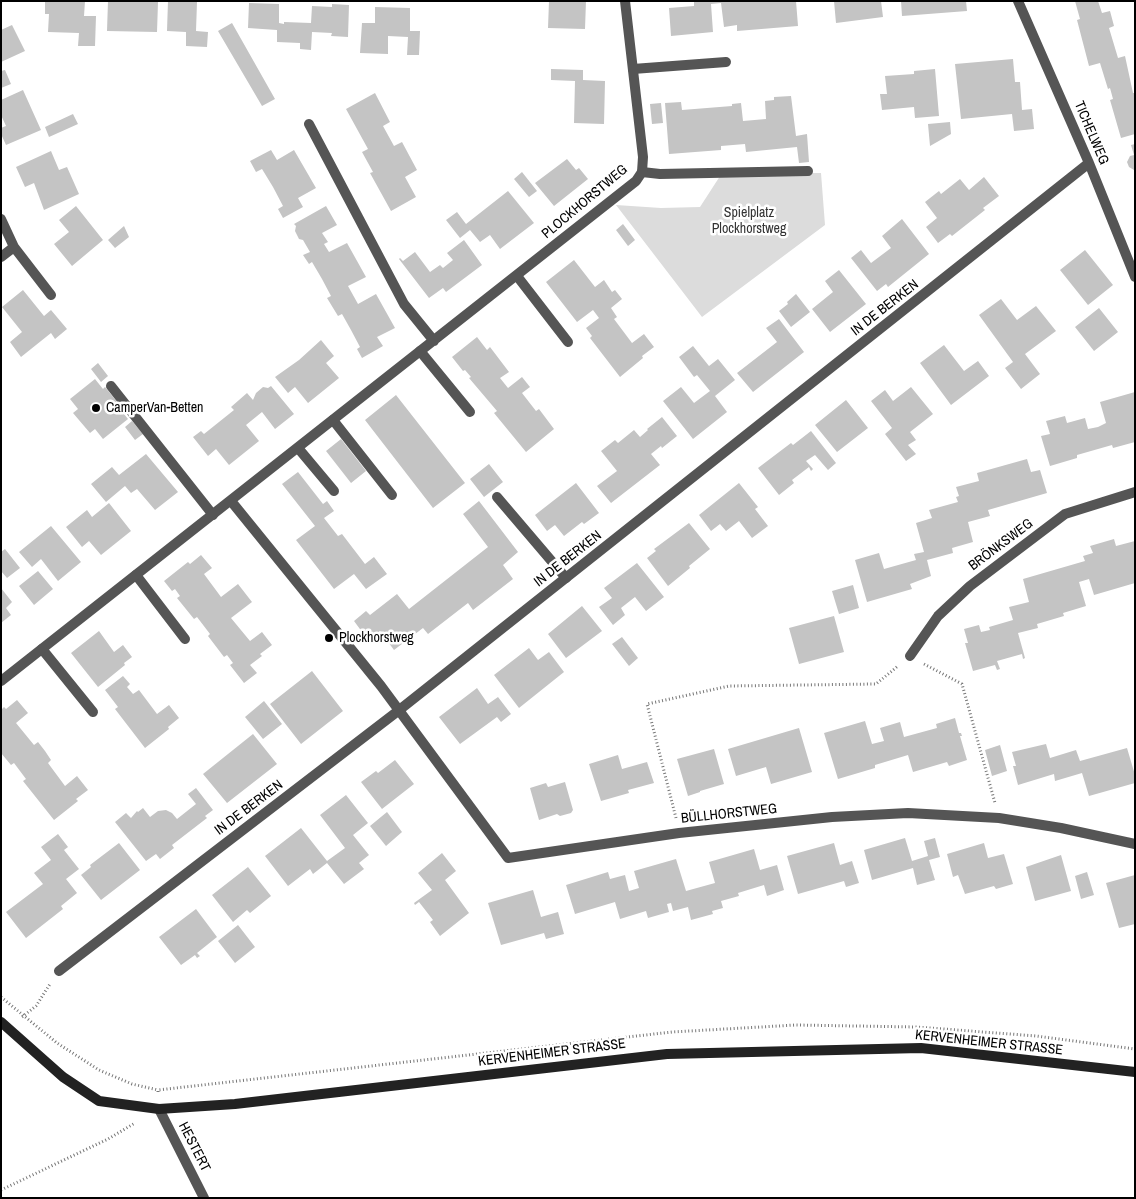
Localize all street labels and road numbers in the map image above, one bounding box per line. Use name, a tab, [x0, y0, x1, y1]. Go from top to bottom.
street label: TICHELWEG	[1070, 99, 1112, 167]
street label: PLOCKHORSTWEG	[539, 161, 631, 243]
street label: IN DE BERKEN	[848, 276, 922, 340]
street label: BRÖNKSWEG	[966, 515, 1036, 575]
street label: IN DE BERKEN	[531, 527, 605, 591]
street label: IN DE BERKEN	[212, 777, 286, 839]
street label: BÜLLHORSTWEG	[680, 801, 778, 827]
street label: KERVENHEIMER STRASSE	[914, 1027, 1064, 1059]
street label: KERVENHEIMER STRASSE	[477, 1036, 627, 1070]
street label: HESTERT	[174, 1119, 214, 1175]

